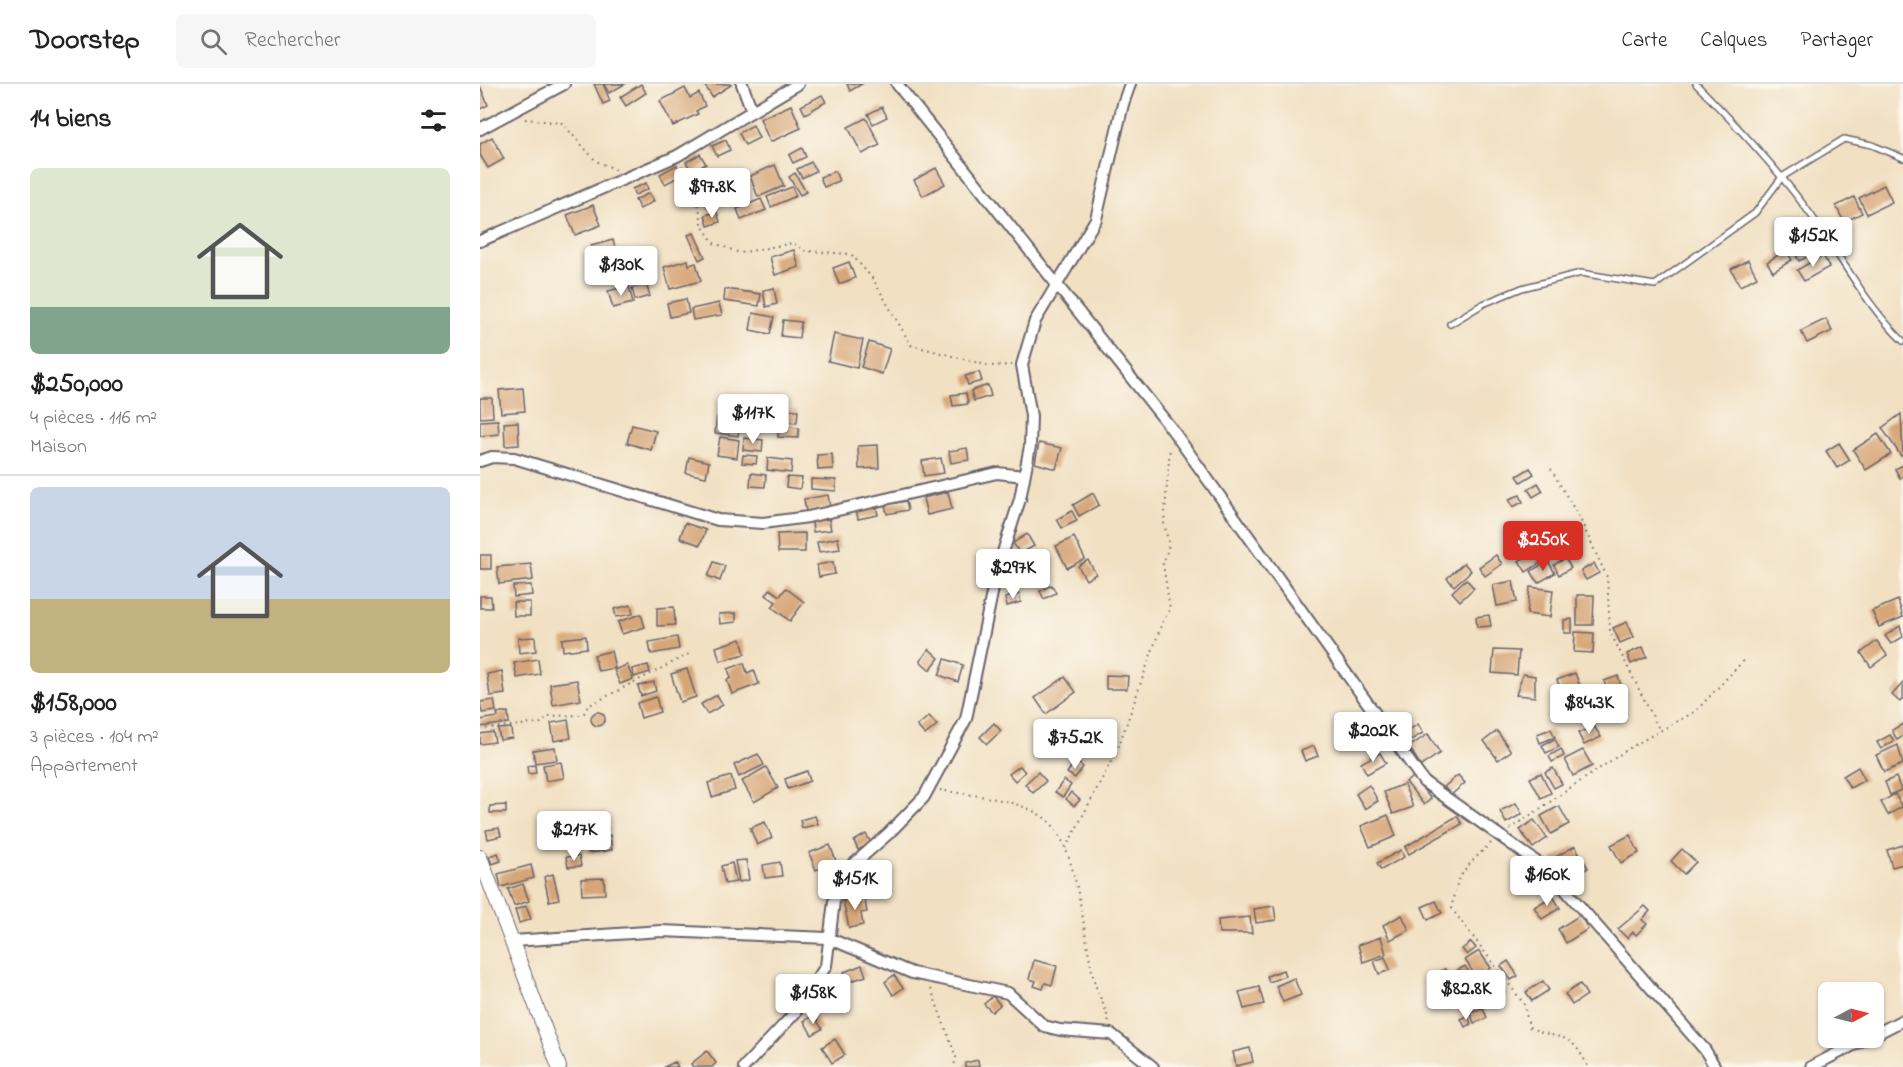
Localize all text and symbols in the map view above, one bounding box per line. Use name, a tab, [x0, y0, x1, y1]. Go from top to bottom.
search box	[176, 14, 596, 68]
text: Doorstep	[30, 21, 140, 62]
icon: search	[197, 25, 230, 58]
text: Rechercher	[245, 25, 341, 57]
text: Carte	[1621, 26, 1667, 56]
text: Calques	[1700, 26, 1767, 56]
text: Partager	[1800, 26, 1873, 56]
text: 14 biens	[30, 101, 112, 139]
icon: filters	[417, 104, 450, 137]
pin: $97.8K	[663, 168, 761, 219]
text: $97.8K	[688, 173, 736, 202]
icon: home	[186, 207, 294, 315]
pin: $152K	[1771, 217, 1855, 268]
text: $152K	[1788, 222, 1838, 251]
pin: $130K	[579, 246, 663, 297]
text: $130K	[598, 251, 644, 280]
text: $250,000	[30, 366, 123, 404]
pin: $117K	[711, 394, 795, 445]
text: $117K	[732, 399, 774, 428]
text: 4 pièces · 116 m²	[30, 404, 157, 433]
text: Maison	[30, 433, 87, 462]
pin: $250K	[1501, 521, 1585, 572]
icon: home	[186, 526, 294, 634]
text: $250K	[1517, 526, 1569, 555]
pin: $297K	[971, 549, 1055, 600]
text: $297K	[990, 554, 1036, 583]
pin: $84.3K	[1540, 684, 1638, 735]
text: $158,000	[30, 685, 117, 723]
text: $84.3K	[1564, 689, 1614, 718]
pin: $202K	[1331, 712, 1415, 763]
text: $202K	[1348, 717, 1398, 746]
pin: $75.2K	[1026, 719, 1124, 770]
text: 3 pièces · 104 m²	[30, 723, 159, 752]
text: $75.2K	[1047, 724, 1103, 753]
text: Appartement	[30, 752, 138, 781]
pin: $217K	[532, 811, 616, 862]
text: $217K	[551, 816, 597, 845]
pin: $160K	[1505, 856, 1589, 907]
pin: $151K	[813, 860, 897, 911]
text: $160K	[1524, 861, 1570, 890]
text: $151K	[832, 865, 878, 894]
pin: $82.8K	[1417, 970, 1515, 1021]
pin: $158K	[771, 974, 855, 1025]
text: $82.8K	[1441, 975, 1491, 1004]
text: $158K	[789, 979, 837, 1008]
north arrow	[1818, 982, 1884, 1048]
map controls	[1818, 982, 1884, 1048]

